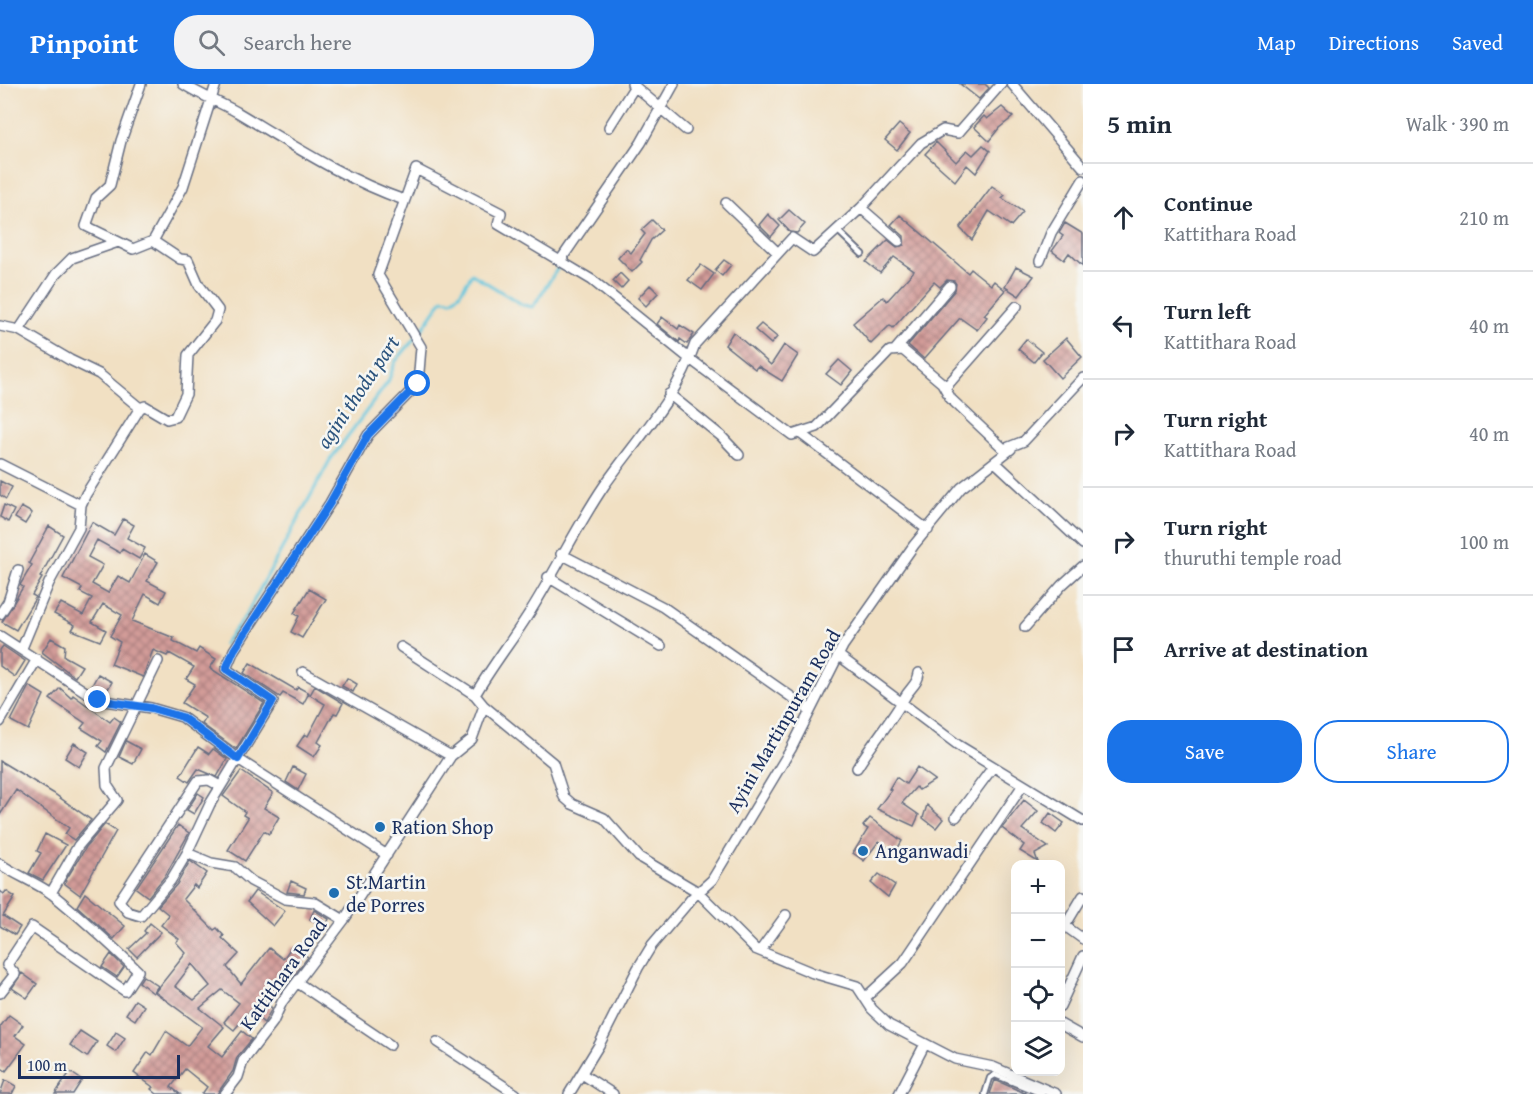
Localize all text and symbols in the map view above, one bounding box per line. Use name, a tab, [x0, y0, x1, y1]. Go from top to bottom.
search box	[174, 15, 594, 69]
text: Pinpoint	[30, 22, 138, 63]
icon: search	[195, 26, 228, 59]
text: Search here	[243, 26, 352, 58]
text: Map	[1257, 27, 1296, 58]
text: Directions	[1329, 27, 1419, 58]
text: Saved	[1452, 27, 1503, 58]
text: 5 min	[1107, 104, 1172, 143]
text: Walk · 390 m	[1406, 109, 1509, 138]
text: Continue	[1164, 187, 1253, 219]
icon: ahead	[1107, 201, 1140, 234]
text: 210 m	[1459, 203, 1509, 232]
text: Kattithara Road	[1164, 219, 1297, 248]
text: Turn left	[1164, 295, 1251, 327]
icon: left	[1107, 309, 1140, 342]
text: 40 m	[1469, 311, 1509, 340]
text: Kattithara Road	[1164, 327, 1297, 356]
water label: agini thodu part	[308, 329, 407, 454]
route start	[404, 370, 430, 396]
text: Turn right	[1164, 403, 1267, 435]
icon: right	[1107, 417, 1140, 450]
text: 40 m	[1469, 419, 1509, 448]
text: Kattithara Road	[1164, 435, 1297, 464]
text: Turn right	[1164, 511, 1267, 543]
icon: right	[1107, 525, 1140, 558]
text: 100 m	[1459, 527, 1509, 556]
text: thuruthi temple road	[1164, 543, 1342, 572]
street label: Ayini Martinpuram Road	[718, 623, 847, 818]
icon: arrive	[1107, 633, 1140, 666]
text: Arrive at destination	[1164, 633, 1368, 665]
route end	[84, 686, 110, 712]
button: Save	[1107, 720, 1302, 783]
button: Share	[1314, 720, 1509, 783]
place label: Ration Shop	[392, 812, 494, 841]
marker: Ration Shop	[373, 820, 387, 834]
place label: Anganwadi	[875, 836, 969, 865]
marker: Anganwadi	[856, 844, 870, 858]
map controls	[1011, 860, 1065, 1076]
button: +	[1011, 860, 1065, 914]
place label: St.Martin de Porres	[346, 867, 426, 919]
marker: St.Martin de Porres	[327, 886, 341, 900]
street label: Kattithara Road	[232, 911, 333, 1036]
button: −	[1011, 914, 1065, 968]
button: locate	[1011, 968, 1065, 1022]
button: layers	[1011, 1022, 1065, 1076]
scale bar	[18, 1052, 180, 1080]
text: 100 m	[27, 1053, 67, 1077]

